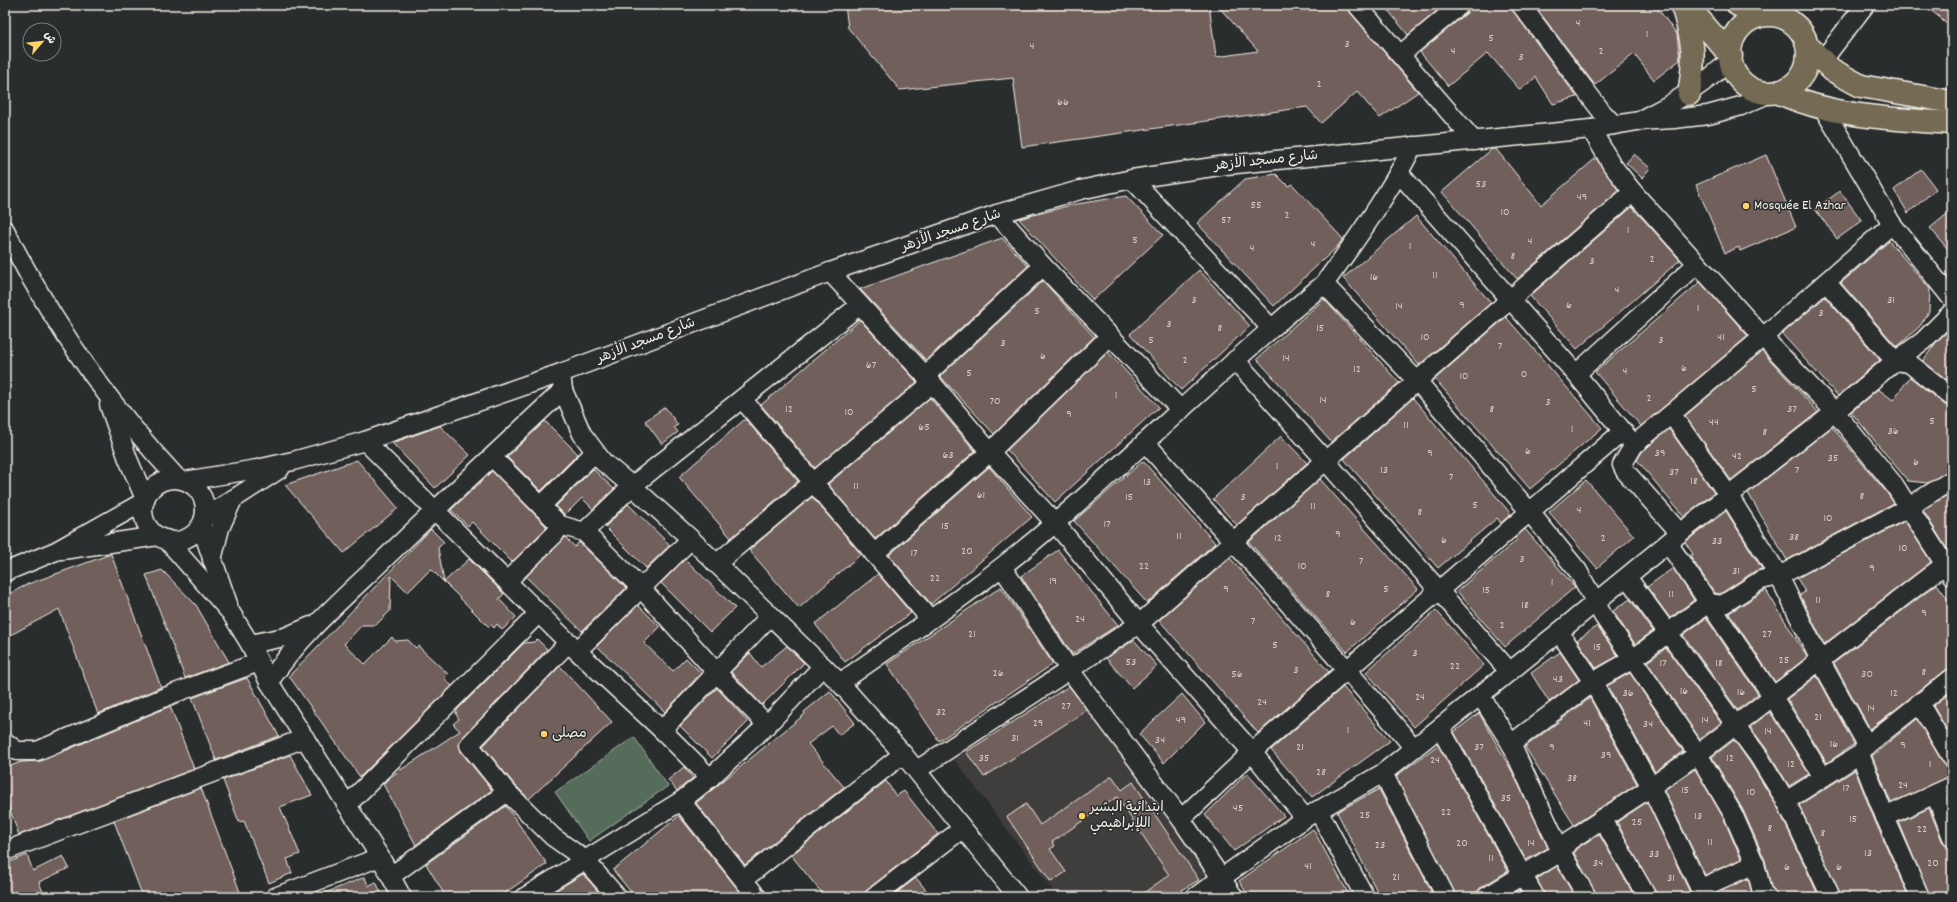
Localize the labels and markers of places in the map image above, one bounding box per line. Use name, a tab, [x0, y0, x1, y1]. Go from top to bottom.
place label: Mosquée El Azhar	[1754, 196, 1847, 216]
marker: Mosquée El Azhar	[1741, 201, 1751, 211]
place label: مصلى	[552, 724, 587, 744]
marker: مصلى	[539, 729, 549, 739]
place label: ابتدائية البشير اللإبراهيمي	[1089, 798, 1164, 835]
marker: ابتدائية البشير اللإبراهيمي	[1077, 811, 1087, 821]

